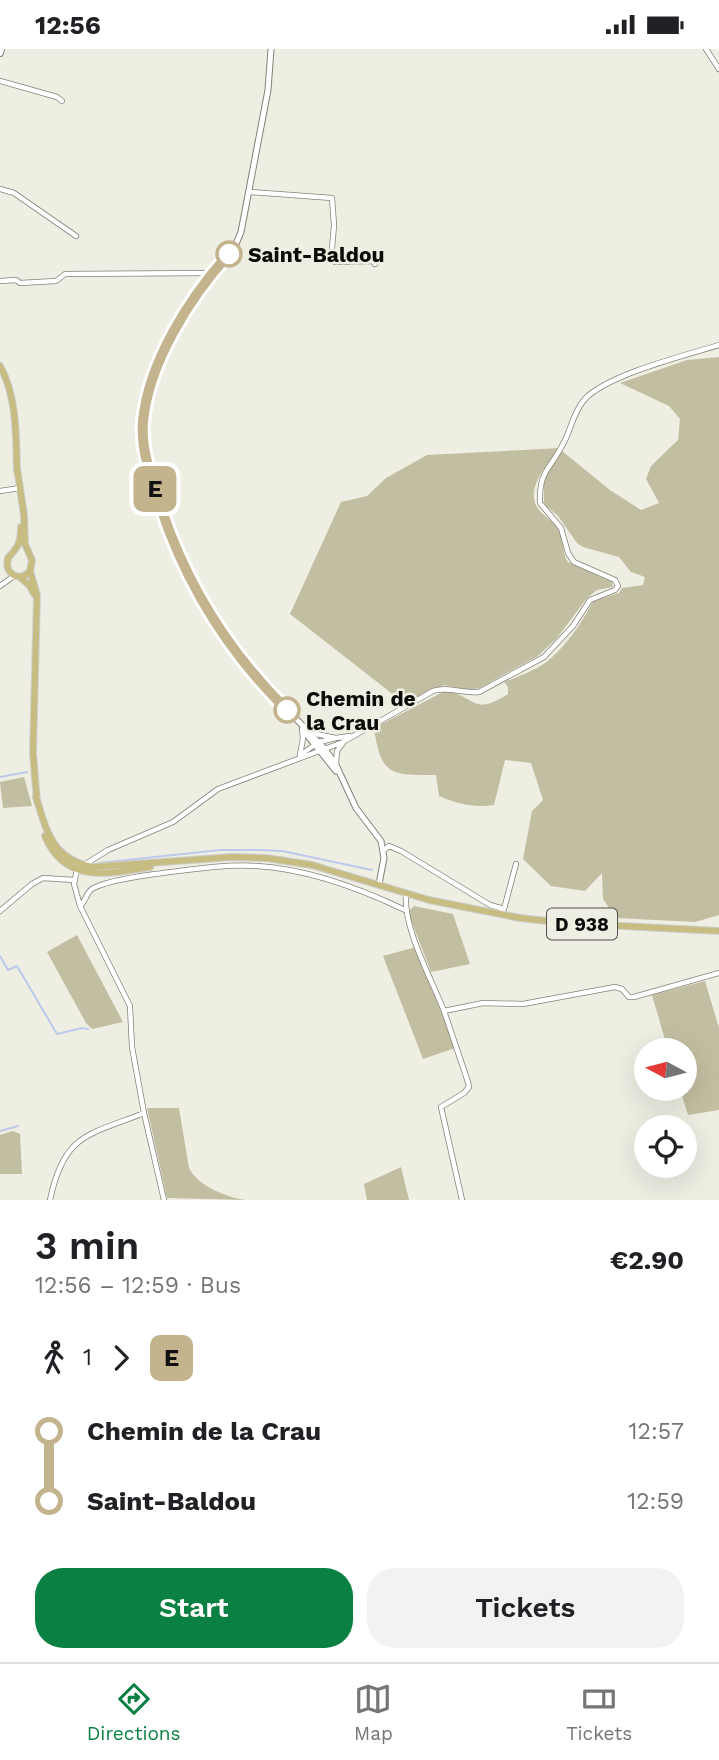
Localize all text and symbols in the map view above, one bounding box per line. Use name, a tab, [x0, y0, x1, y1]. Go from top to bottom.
text: 12:56	[35, 10, 101, 40]
marker: Saint-Baldou	[216, 241, 242, 267]
place label: Saint-Baldou	[248, 242, 385, 267]
line badge: E	[132, 466, 178, 512]
text: E	[147, 475, 163, 503]
place label: Chemin de la Crau	[306, 686, 416, 735]
marker: Chemin de la Crau	[274, 697, 300, 723]
road number: D 938	[547, 909, 617, 939]
north arrow	[634, 1038, 696, 1101]
map controls	[634, 1038, 697, 1178]
button: locate	[634, 1115, 697, 1178]
text: 3 min	[35, 1224, 139, 1268]
text: €2.90	[610, 1245, 684, 1275]
text: 12:56 – 12:59 · Bus	[35, 1272, 241, 1299]
icon: walk	[35, 1339, 73, 1377]
icon: forward	[102, 1339, 140, 1377]
text: 1	[83, 1344, 92, 1371]
text: E	[164, 1344, 179, 1372]
text: Chemin de la Crau	[87, 1416, 321, 1446]
text: 12:57	[629, 1418, 684, 1445]
text: Saint-Baldou	[87, 1486, 256, 1516]
text: 12:59	[627, 1488, 684, 1515]
button: Start	[35, 1568, 353, 1648]
button: Tickets	[367, 1568, 684, 1648]
tab: Directions	[87, 1680, 181, 1745]
tab: Map	[354, 1680, 393, 1745]
tab: Tickets	[566, 1680, 632, 1745]

